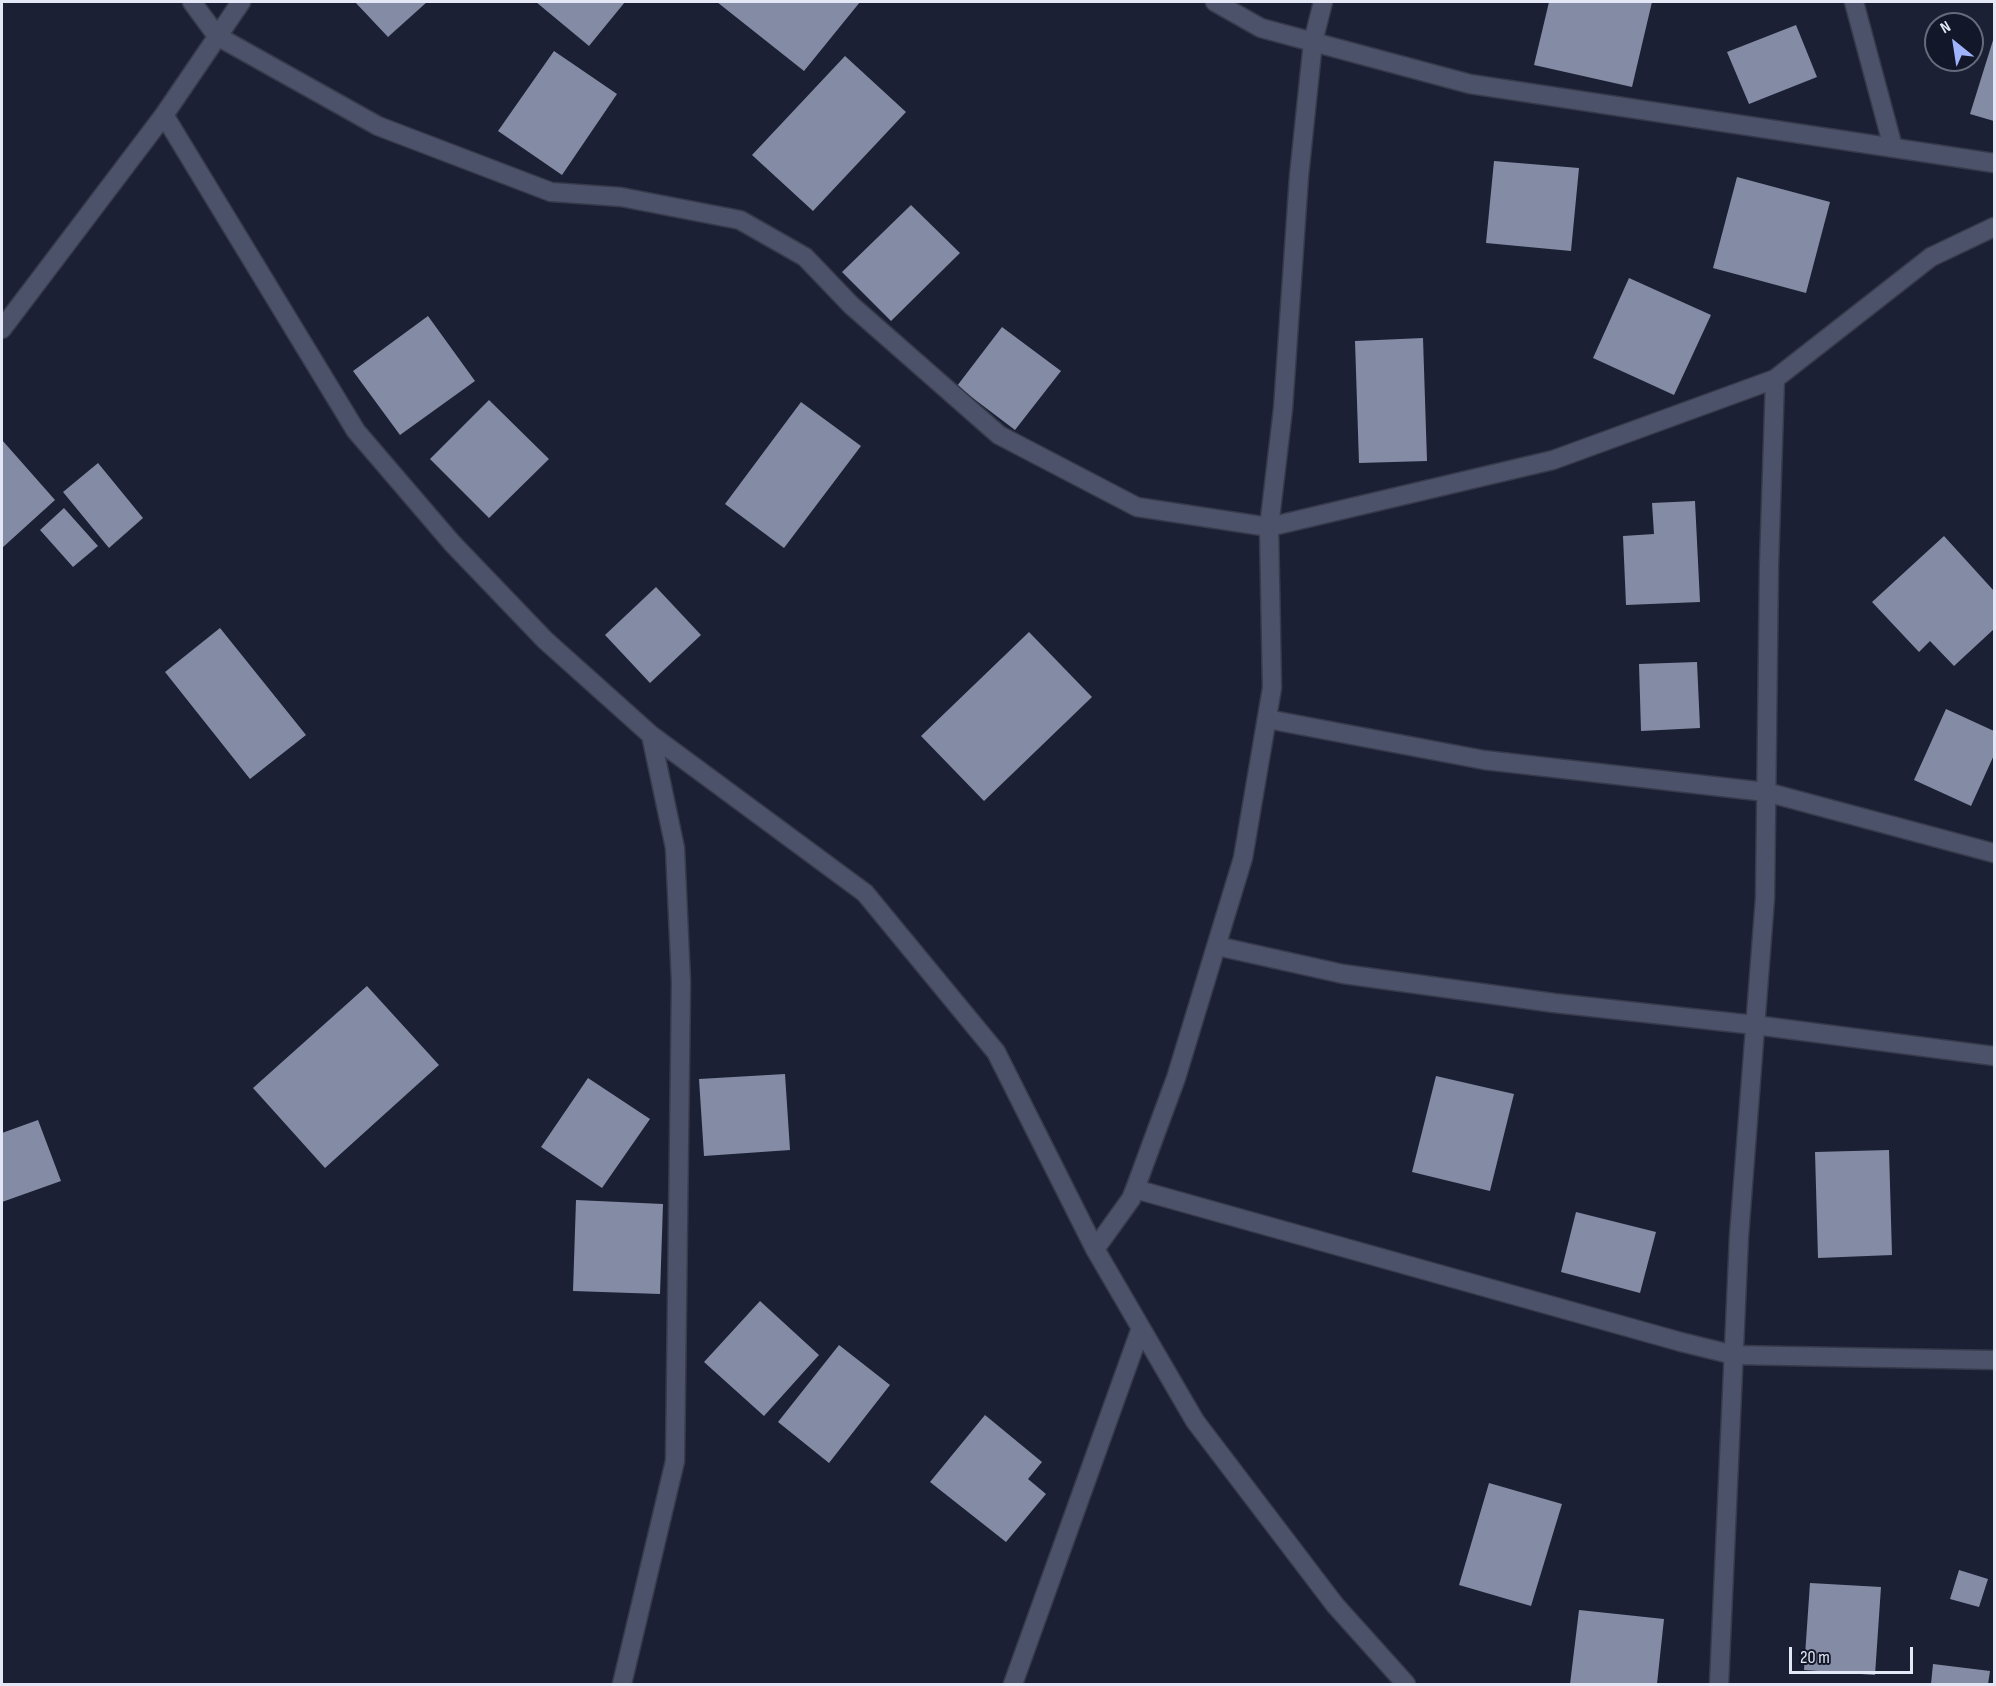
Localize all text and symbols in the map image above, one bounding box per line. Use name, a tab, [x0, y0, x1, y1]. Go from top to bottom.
north arrow	[1924, 12, 1984, 72]
text: N	[1937, 17, 1954, 38]
scale bar	[1792, 1635, 1916, 1673]
text: 20 m	[1800, 1647, 1830, 1668]

